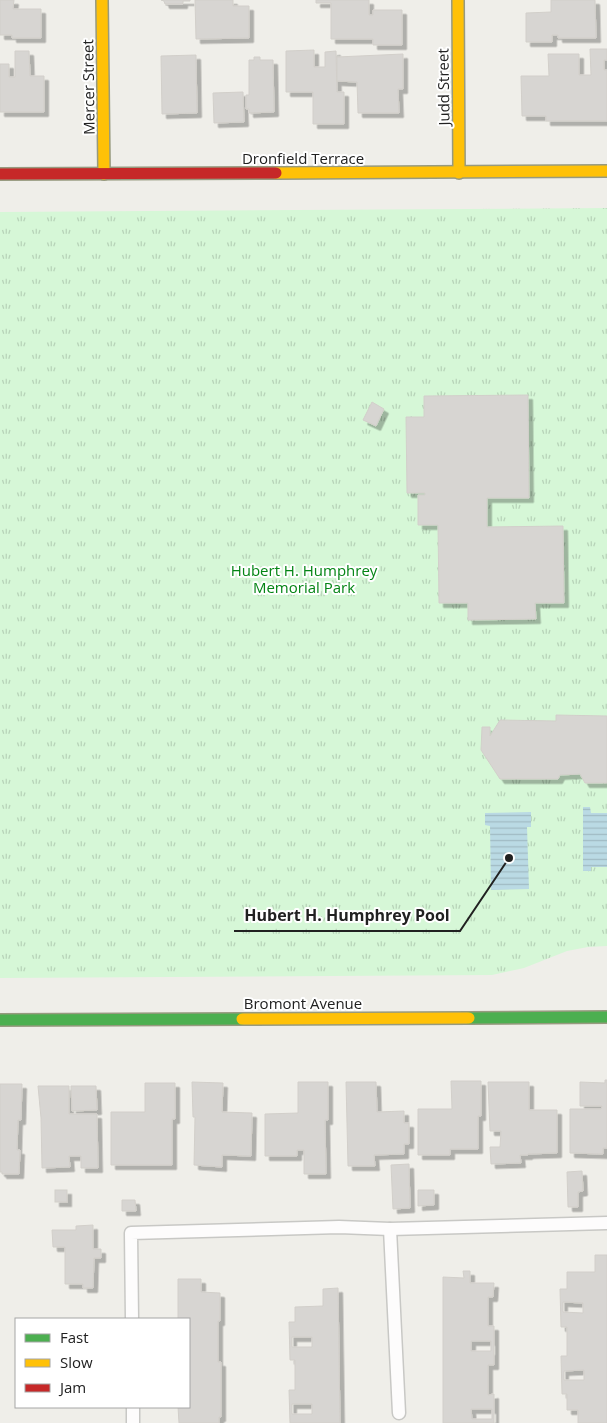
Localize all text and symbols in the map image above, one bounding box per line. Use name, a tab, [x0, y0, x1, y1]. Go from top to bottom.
street label: Mercer Street	[77, 39, 99, 135]
street label: Judd Street	[432, 48, 454, 128]
street label: Dronfield Terrace	[242, 148, 364, 168]
park label: Hubert H. Humphrey Memorial Park	[231, 560, 378, 597]
callout: Hubert H. Humphrey Pool	[234, 900, 460, 931]
text: Hubert H. Humphrey Pool	[244, 904, 450, 926]
street label: Bromont Avenue	[244, 993, 362, 1013]
legend	[15, 1318, 190, 1408]
text: Fast	[60, 1327, 89, 1347]
text: Slow	[60, 1352, 93, 1372]
text: Jam	[58, 1377, 86, 1397]

